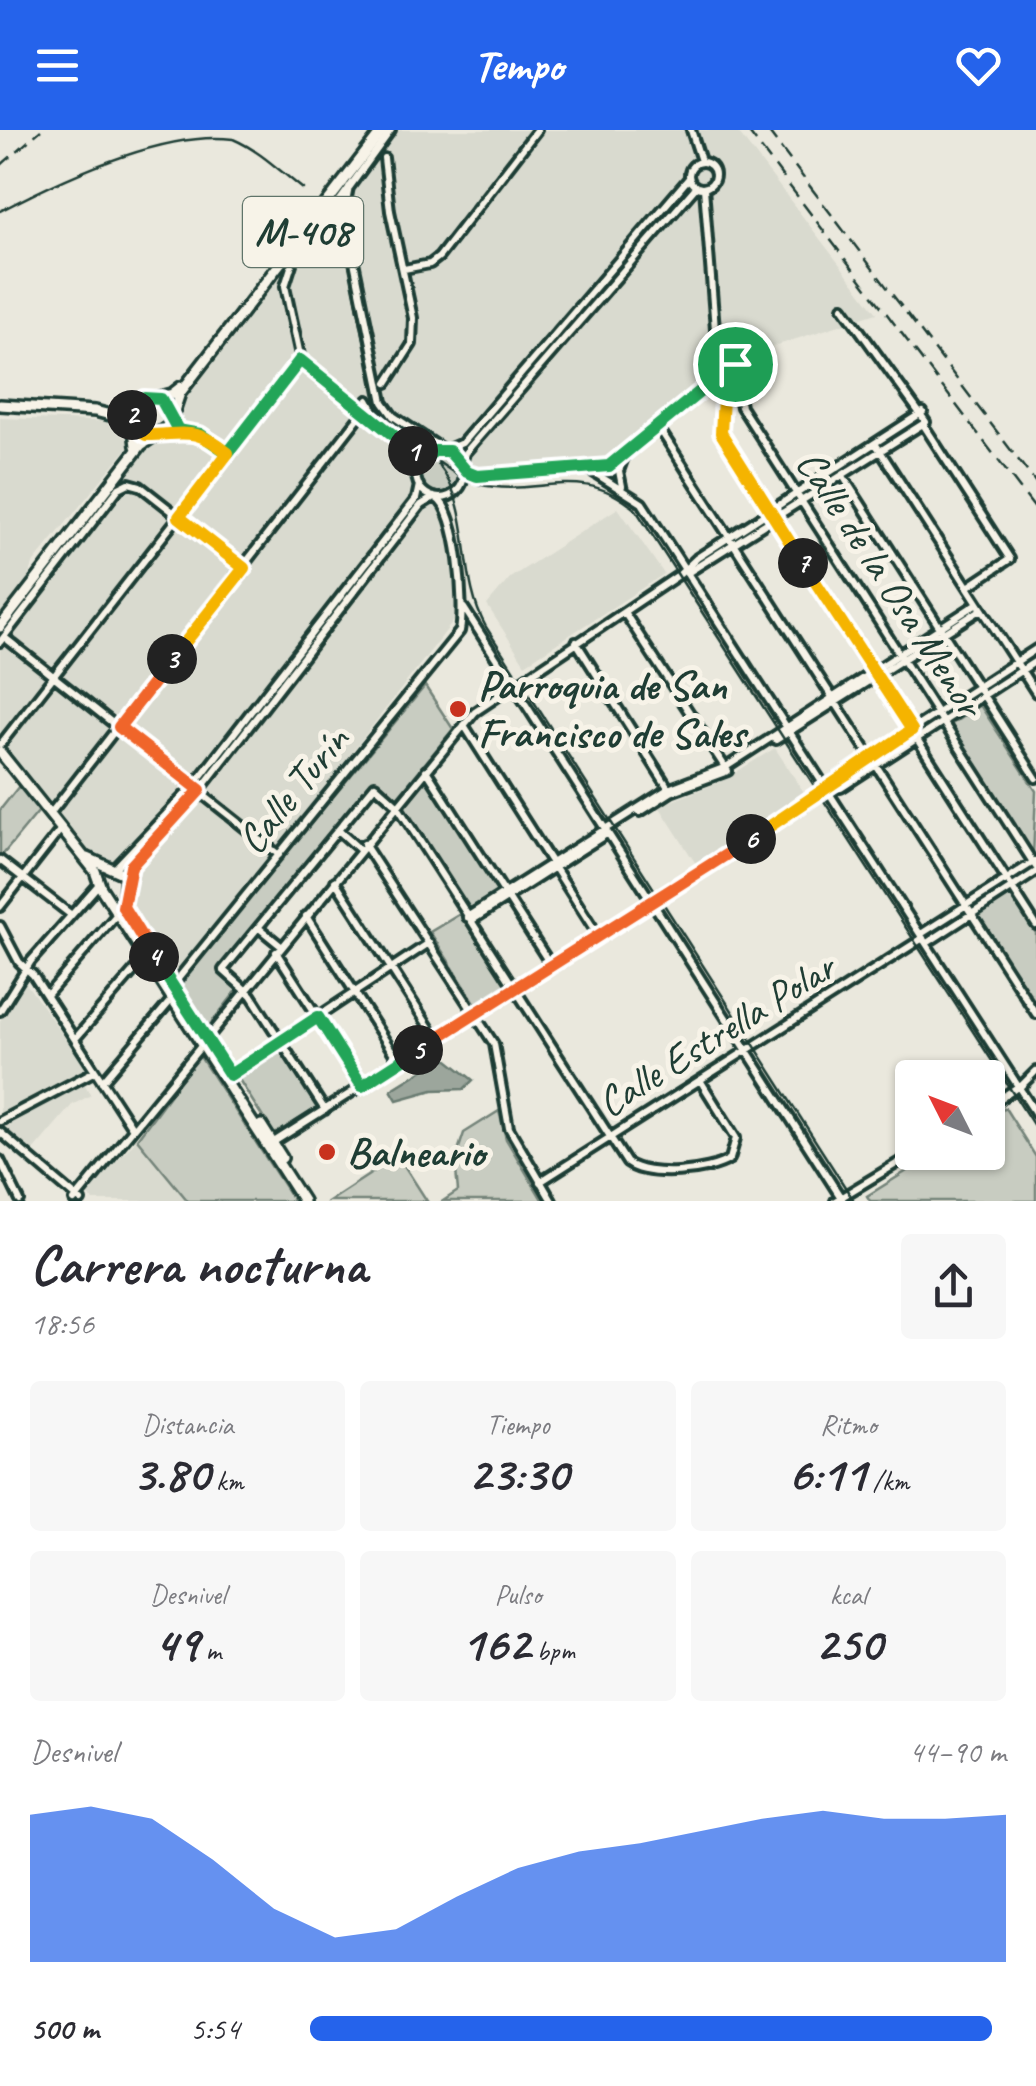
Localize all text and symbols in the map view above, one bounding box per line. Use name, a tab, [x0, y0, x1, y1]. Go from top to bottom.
text: Tempo	[473, 37, 563, 94]
icon: menu	[30, 38, 85, 93]
icon: heart	[951, 38, 1006, 93]
road number: M-408	[243, 197, 363, 267]
pin	[693, 322, 778, 407]
icon: arrive	[708, 337, 763, 392]
pin: 2	[107, 390, 157, 440]
text: 2	[126, 397, 138, 432]
pin: 1	[388, 426, 438, 476]
text: 1	[407, 433, 419, 468]
street label: Calle de la Osa Menor	[784, 440, 998, 729]
pin: 7	[778, 538, 828, 588]
text: 7	[797, 545, 809, 580]
pin: 3	[147, 634, 197, 684]
text: 3	[166, 641, 178, 676]
place label: Parroquia de San Francisco de Sales	[478, 659, 749, 760]
marker: Parroquia de San Francisco de Sales	[447, 698, 469, 720]
street label: Calle Turín	[225, 714, 361, 865]
pin: 6	[726, 814, 776, 864]
text: 6	[744, 821, 758, 856]
pin: 4	[129, 932, 179, 982]
text: 4	[148, 939, 160, 974]
street label: Calle Estrella Polar	[587, 939, 847, 1129]
pin: 5	[393, 1025, 443, 1075]
text: 5	[412, 1032, 424, 1067]
north arrow	[895, 1060, 1005, 1170]
map controls	[895, 1060, 1005, 1170]
place label: Balneario	[347, 1126, 488, 1179]
marker: Balneario	[316, 1141, 338, 1163]
text: Carrera nocturna	[30, 1230, 367, 1300]
button: share	[901, 1234, 1006, 1339]
text: 18:56	[30, 1303, 94, 1344]
text: Distancia	[142, 1407, 234, 1442]
text: Tiempo	[486, 1407, 550, 1442]
text: Ritmo	[820, 1407, 877, 1442]
text: 3.80	[132, 1442, 209, 1505]
text: 23:30	[468, 1442, 568, 1505]
text: 6:11	[787, 1442, 866, 1505]
text: km	[209, 1463, 243, 1498]
text: /km	[866, 1463, 909, 1498]
text: Desnivel	[150, 1577, 226, 1612]
text: Pulso	[495, 1577, 541, 1612]
text: kcal	[830, 1577, 867, 1612]
text: 49	[154, 1612, 199, 1675]
text: 162	[461, 1612, 530, 1675]
text: 250	[815, 1612, 882, 1675]
text: m	[199, 1633, 221, 1668]
text: bpm	[530, 1633, 575, 1668]
text: Desnivel	[30, 1731, 117, 1772]
text: 44–90 m	[908, 1731, 1006, 1772]
text: 500 m	[30, 2008, 99, 2049]
text: 5:54	[190, 2008, 240, 2049]

